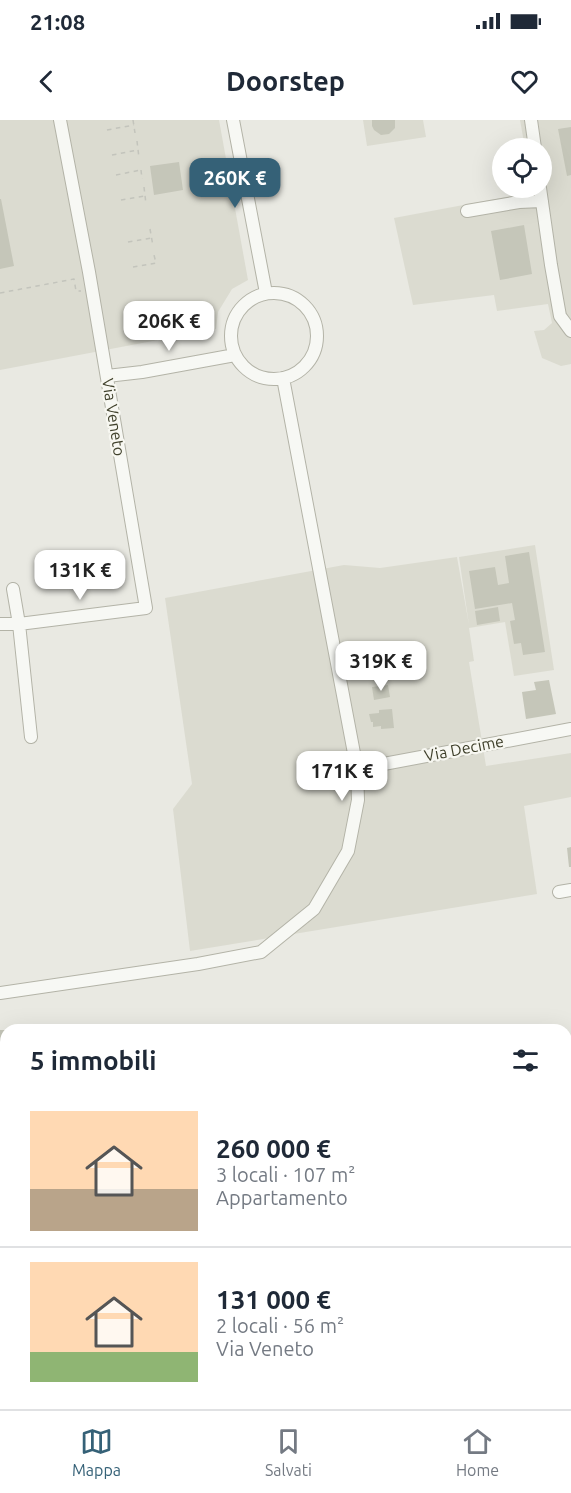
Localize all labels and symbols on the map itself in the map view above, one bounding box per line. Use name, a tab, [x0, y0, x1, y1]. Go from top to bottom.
pin: 260K €	[186, 158, 284, 209]
pin: 206K €	[120, 301, 218, 352]
street label: Via Veneto	[99, 377, 129, 457]
pin: 131K €	[31, 550, 129, 601]
pin: 319K €	[332, 641, 430, 692]
street label: Via Decime	[423, 731, 505, 765]
pin: 171K €	[293, 751, 391, 802]

